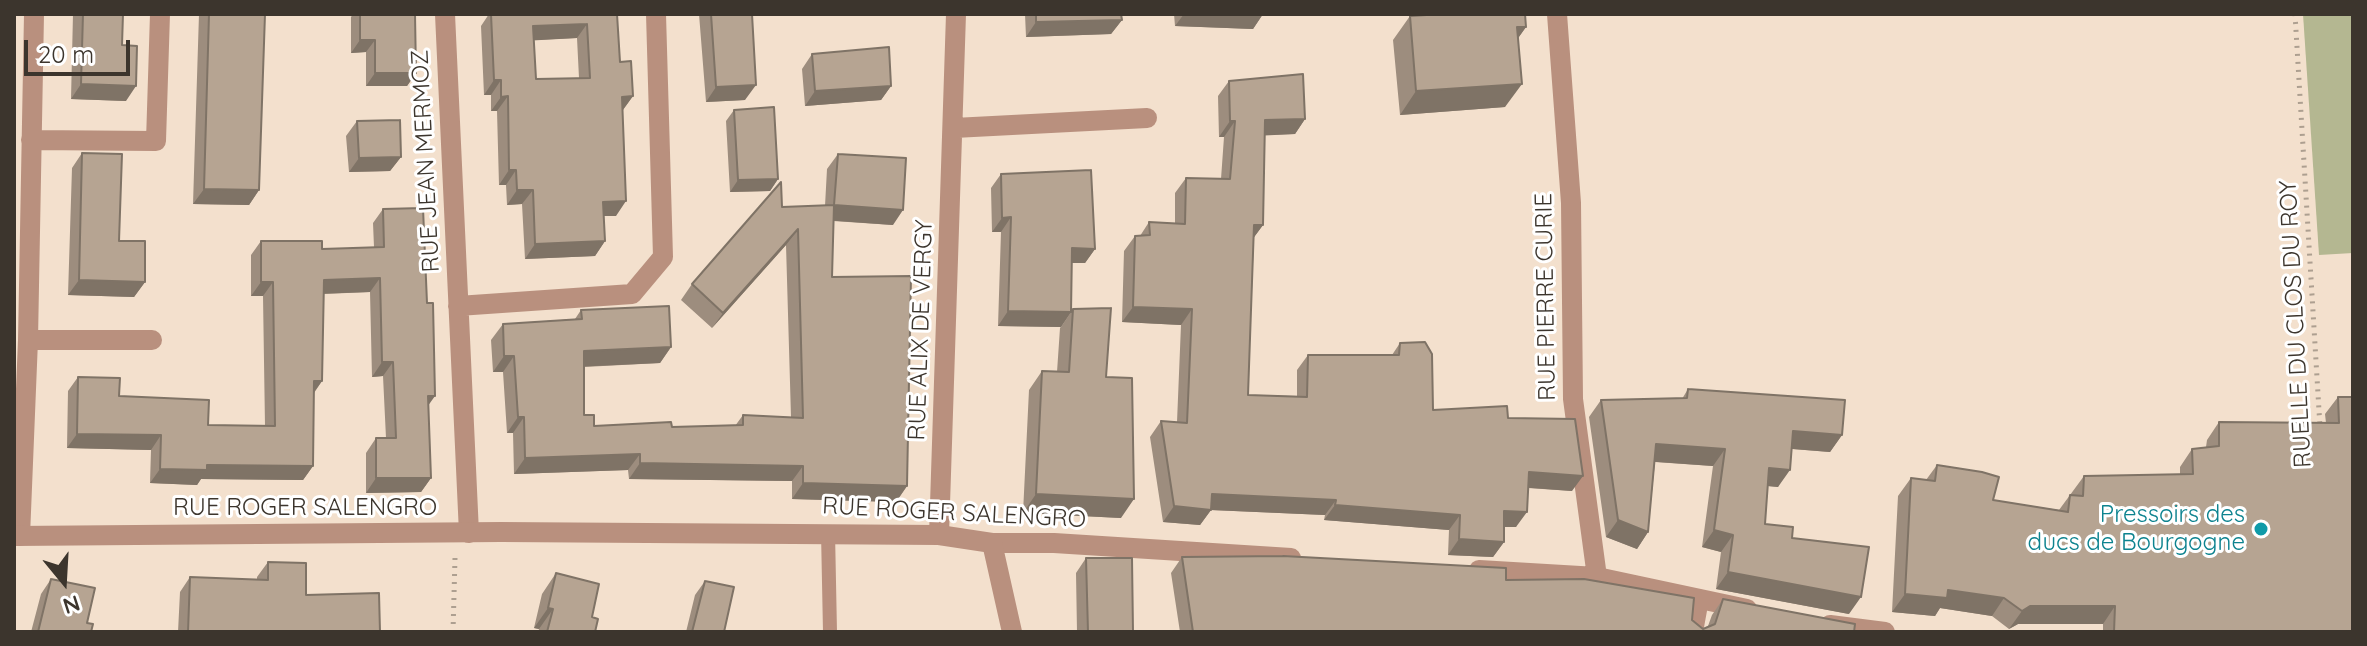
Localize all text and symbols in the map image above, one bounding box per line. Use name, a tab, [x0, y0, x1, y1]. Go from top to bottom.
scale bar	[28, 24, 134, 74]
text: 20 m	[38, 39, 94, 69]
street label: RUE JEAN MERMOZ	[406, 49, 446, 273]
street label: RUELLE DU CLOS DU ROY	[2274, 179, 2318, 469]
street label: RUE PIERRE CURIE	[1530, 193, 1562, 401]
street label: RUE ALIX DE VERGY	[903, 219, 939, 441]
street label: RUE ROGER SALENGRO	[821, 492, 1087, 534]
street label: RUE ROGER SALENGRO	[173, 494, 437, 522]
place label: Pressoirs des ducs de Bourgogne	[2027, 501, 2245, 557]
marker: Pressoirs des ducs de Bourgogne	[2252, 520, 2270, 538]
north arrow	[24, 542, 104, 622]
text: N	[59, 589, 83, 621]

